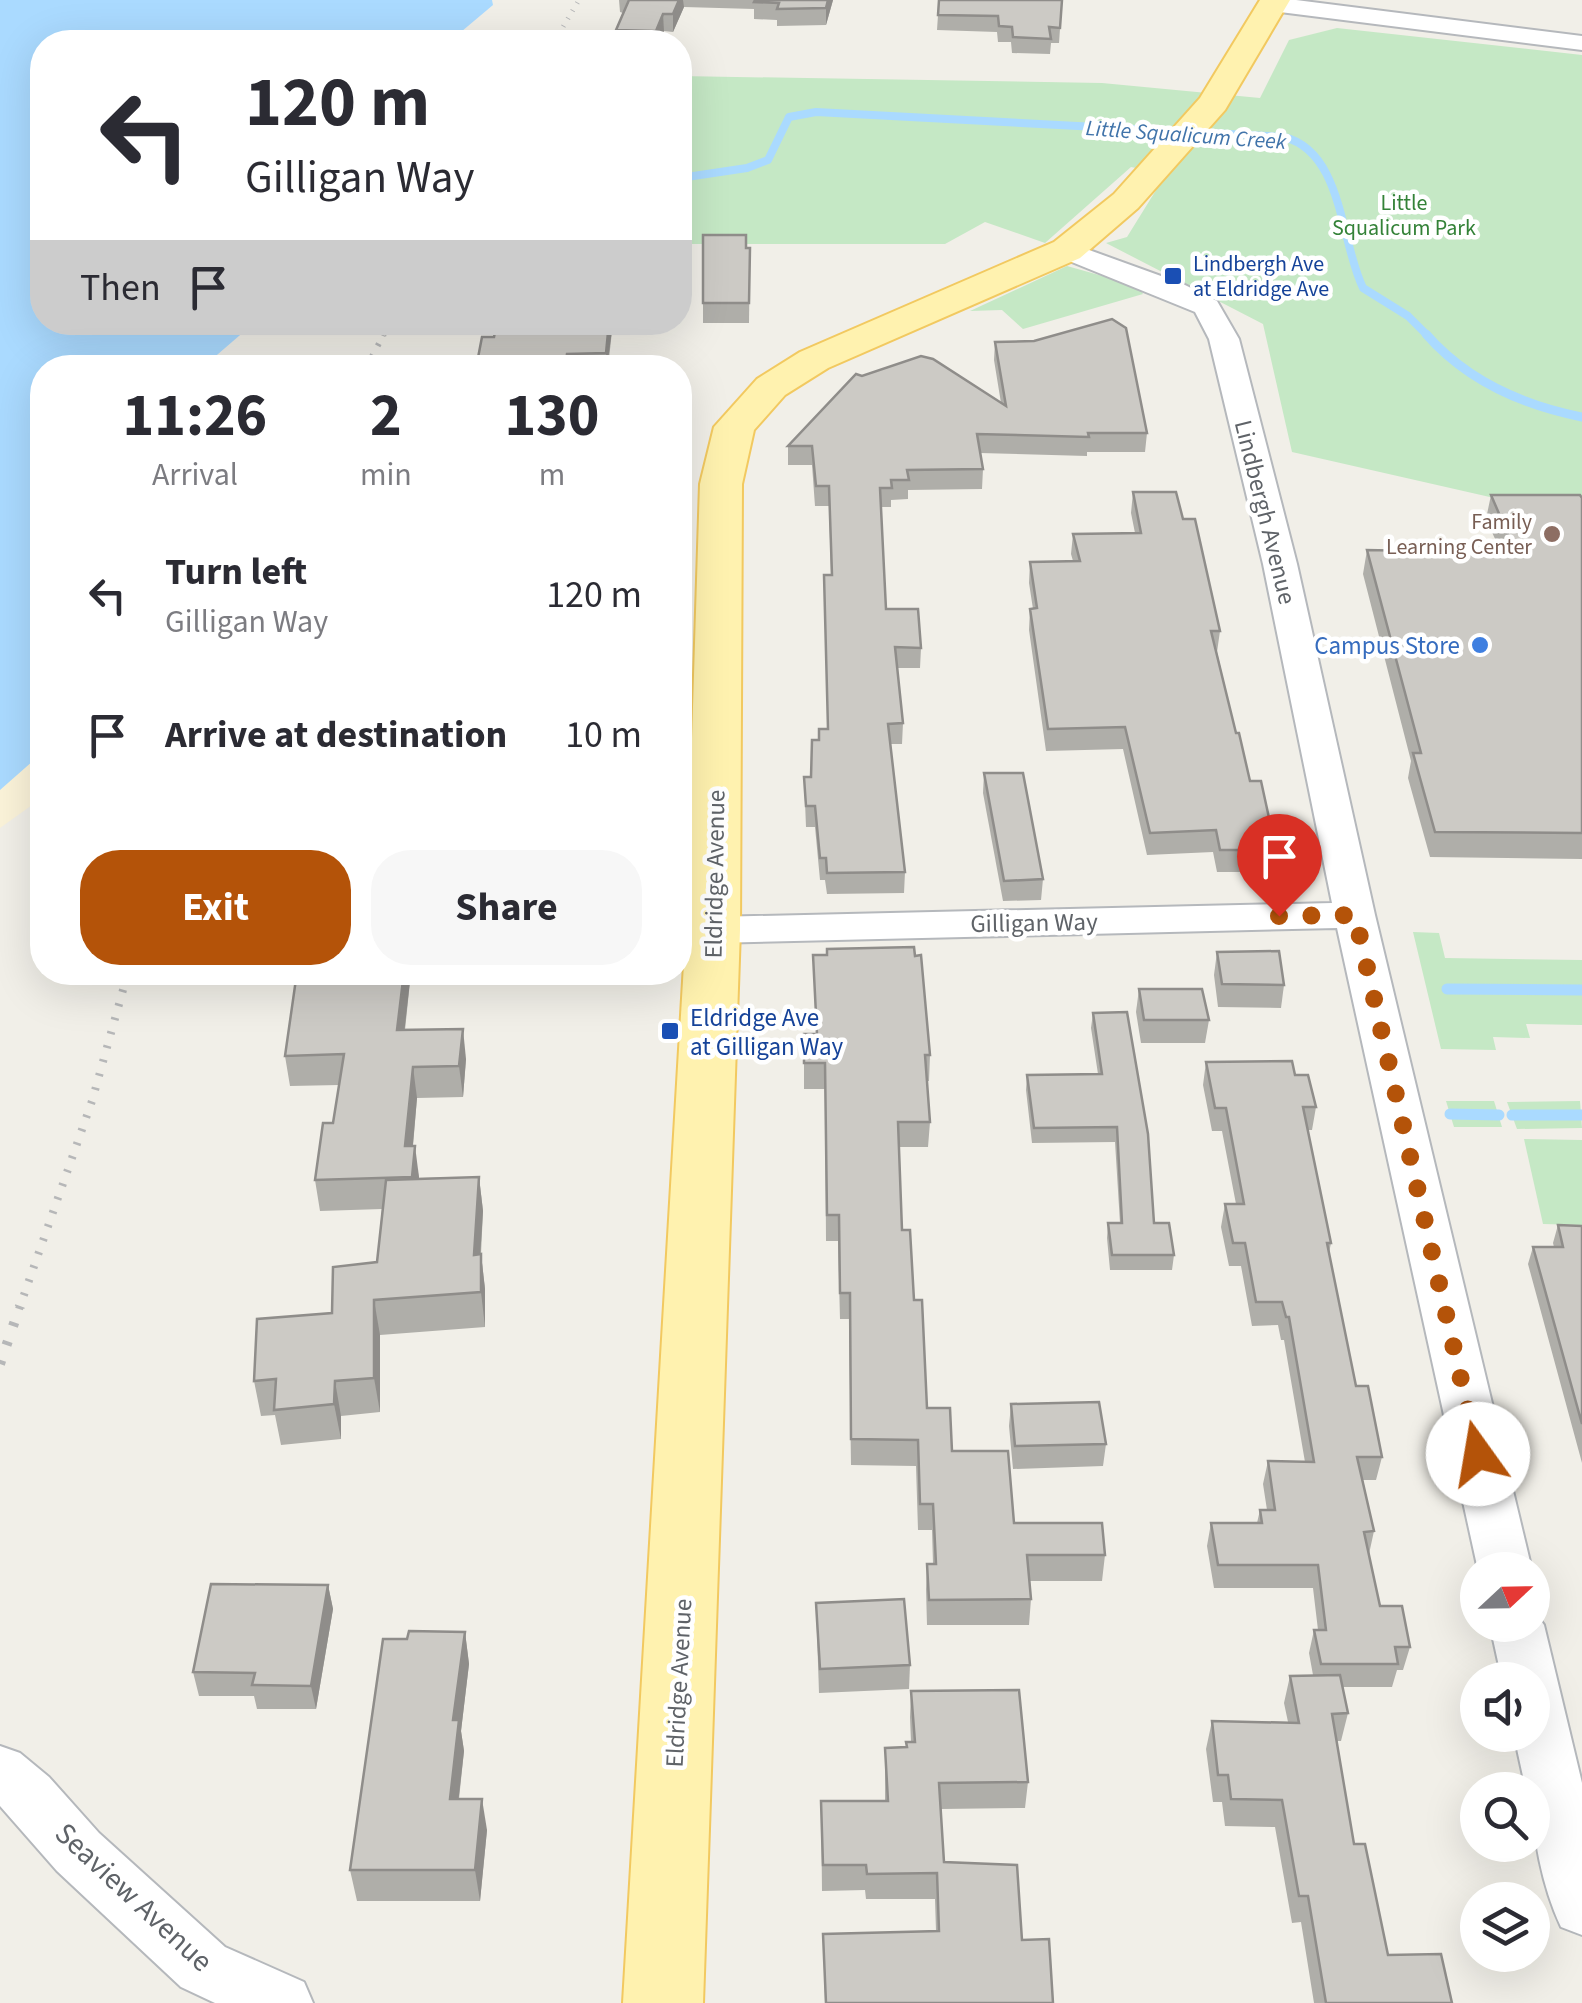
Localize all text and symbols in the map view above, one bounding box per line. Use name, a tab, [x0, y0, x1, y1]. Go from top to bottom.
text: 120 m	[245, 53, 430, 153]
icon: left	[80, 70, 210, 200]
water label: Little Squalicum Creek	[1085, 112, 1288, 158]
text: Gilligan Way	[245, 146, 474, 210]
park label: Little Squalicum Park	[1332, 187, 1476, 244]
place label: Lindbergh Ave at Eldridge Ave	[1193, 248, 1329, 305]
icon: arrive	[181, 260, 236, 315]
text: Then	[80, 261, 161, 315]
marker: Lindbergh Ave at Eldridge Ave	[1162, 265, 1184, 287]
text: 11:26	[123, 374, 267, 459]
text: 2	[370, 374, 402, 459]
text: 130	[504, 374, 599, 459]
street label: Lindbergh Avenue	[1225, 416, 1305, 608]
text: Arrival	[152, 452, 238, 498]
text: min	[360, 452, 412, 498]
text: m	[539, 452, 565, 498]
place label: Family Learning Center	[1386, 506, 1533, 563]
marker: Family Learning Center	[1541, 523, 1563, 545]
text: Turn left	[165, 545, 307, 599]
icon: left	[80, 568, 135, 623]
text: 120 m	[546, 568, 642, 622]
text: Gilligan Way	[165, 599, 328, 645]
place label: Campus Store	[1314, 628, 1460, 664]
marker: Campus Store	[1469, 634, 1491, 656]
icon: arrive	[80, 708, 135, 763]
text: Arrive at destination	[165, 708, 507, 762]
text: 10 m	[565, 708, 642, 762]
street label: Eldridge Avenue	[696, 789, 734, 959]
pin	[1237, 814, 1322, 917]
icon: arrive	[1252, 829, 1307, 884]
button: Exit	[80, 850, 351, 965]
button: Share	[371, 850, 642, 965]
street label: Gilligan Way	[970, 904, 1098, 942]
place label: Eldridge Ave at Gilligan Way	[690, 1000, 843, 1065]
marker: Eldridge Ave at Gilligan Way	[659, 1020, 681, 1042]
position arrow	[1426, 1402, 1530, 1506]
north arrow	[1460, 1552, 1550, 1642]
map controls	[1460, 1552, 1550, 1972]
street label: Eldridge Avenue	[657, 1598, 701, 1768]
button: sound	[1460, 1662, 1550, 1752]
button: search	[1460, 1772, 1550, 1862]
street label: Seaview Avenue	[45, 1813, 222, 1982]
button: layers	[1460, 1882, 1550, 1972]

